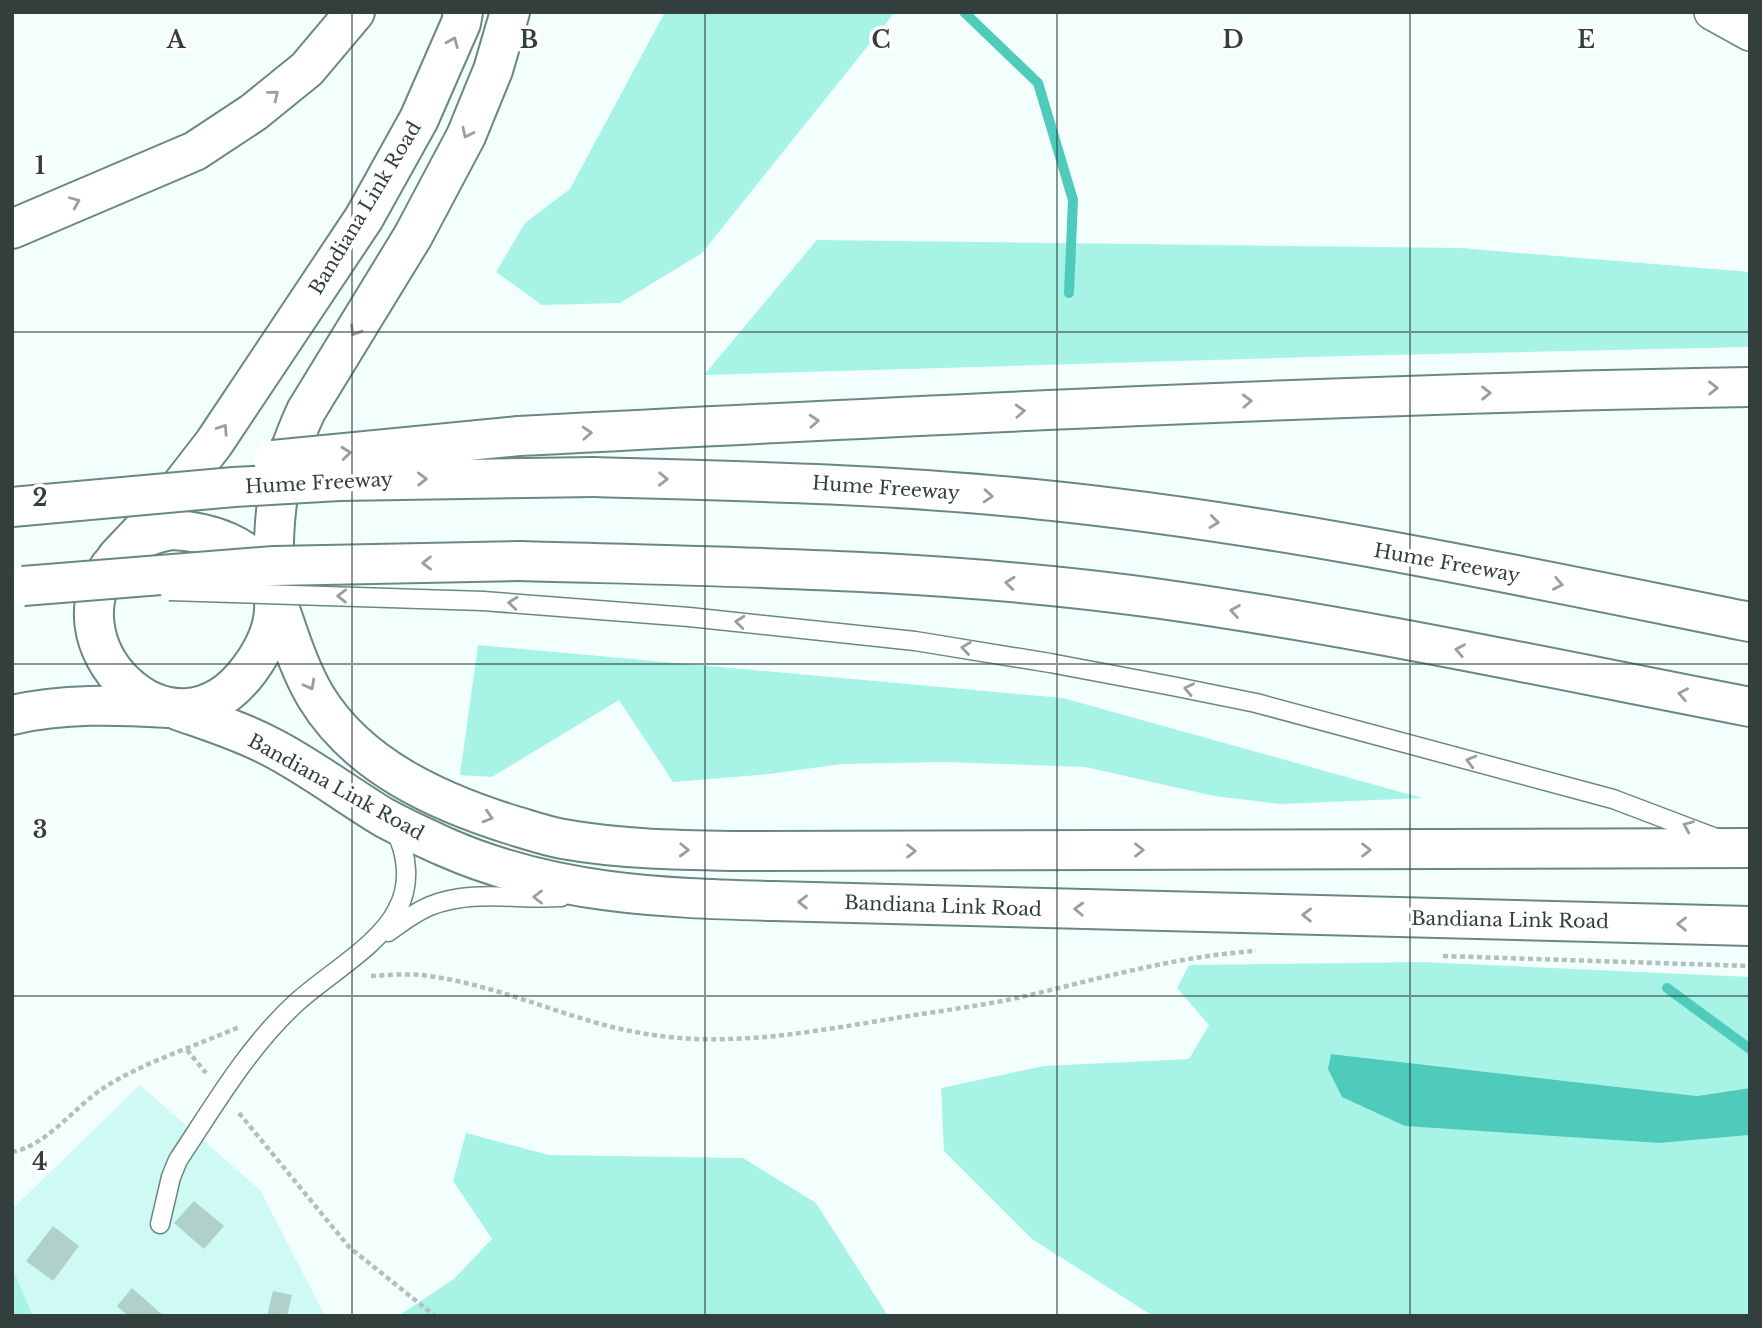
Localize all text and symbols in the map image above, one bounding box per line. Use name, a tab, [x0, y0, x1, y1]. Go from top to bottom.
text: A	[166, 26, 187, 54]
text: B	[520, 26, 538, 54]
text: C	[872, 26, 890, 54]
text: D	[1222, 26, 1244, 54]
text: E	[1577, 26, 1595, 54]
one-way arrow	[444, 36, 458, 48]
one-way arrow	[267, 91, 279, 104]
street label: Bandiana Link Road	[304, 117, 426, 299]
one-way arrow	[461, 126, 475, 138]
text: 1	[35, 152, 45, 180]
one-way arrow	[68, 197, 80, 211]
one-way arrow	[350, 323, 363, 336]
one-way arrow	[1709, 380, 1719, 396]
one-way arrow	[1481, 385, 1492, 400]
one-way arrow	[1242, 394, 1253, 409]
one-way arrow	[1014, 403, 1025, 418]
one-way arrow	[809, 414, 820, 429]
one-way arrow	[215, 424, 227, 437]
one-way arrow	[582, 425, 593, 440]
one-way arrow	[341, 446, 352, 461]
street label: Hume Freeway	[245, 468, 393, 498]
one-way arrow	[417, 471, 428, 486]
one-way arrow	[657, 471, 668, 486]
street label: Hume Freeway	[811, 471, 961, 505]
text: 2	[33, 484, 47, 512]
one-way arrow	[982, 488, 993, 503]
one-way arrow	[1208, 515, 1219, 530]
street label: Hume Freeway	[1372, 539, 1522, 587]
one-way arrow	[421, 555, 432, 571]
one-way arrow	[1552, 575, 1564, 590]
one-way arrow	[1004, 576, 1016, 591]
one-way arrow	[336, 589, 347, 604]
one-way arrow	[507, 596, 518, 611]
one-way arrow	[1229, 604, 1241, 619]
one-way arrow	[734, 615, 746, 630]
one-way arrow	[960, 641, 972, 656]
one-way arrow	[1454, 643, 1466, 658]
one-way arrow	[302, 677, 315, 690]
one-way arrow	[1183, 683, 1195, 698]
one-way arrow	[1677, 687, 1689, 702]
street label: Bandiana Link Road	[244, 729, 428, 845]
one-way arrow	[1465, 754, 1477, 769]
one-way arrow	[481, 809, 493, 824]
text: 3	[33, 816, 47, 844]
one-way arrow	[1683, 820, 1696, 834]
one-way arrow	[679, 842, 690, 857]
one-way arrow	[1134, 842, 1145, 858]
one-way arrow	[1362, 842, 1372, 858]
one-way arrow	[907, 843, 917, 859]
one-way arrow	[532, 889, 543, 905]
street label: Bandiana Link Road	[844, 891, 1042, 921]
one-way arrow	[797, 894, 807, 910]
one-way arrow	[1073, 902, 1084, 917]
one-way arrow	[1301, 907, 1312, 923]
street label: Bandiana Link Road	[1411, 907, 1609, 933]
one-way arrow	[1676, 917, 1687, 932]
text: 4	[32, 1148, 48, 1176]

